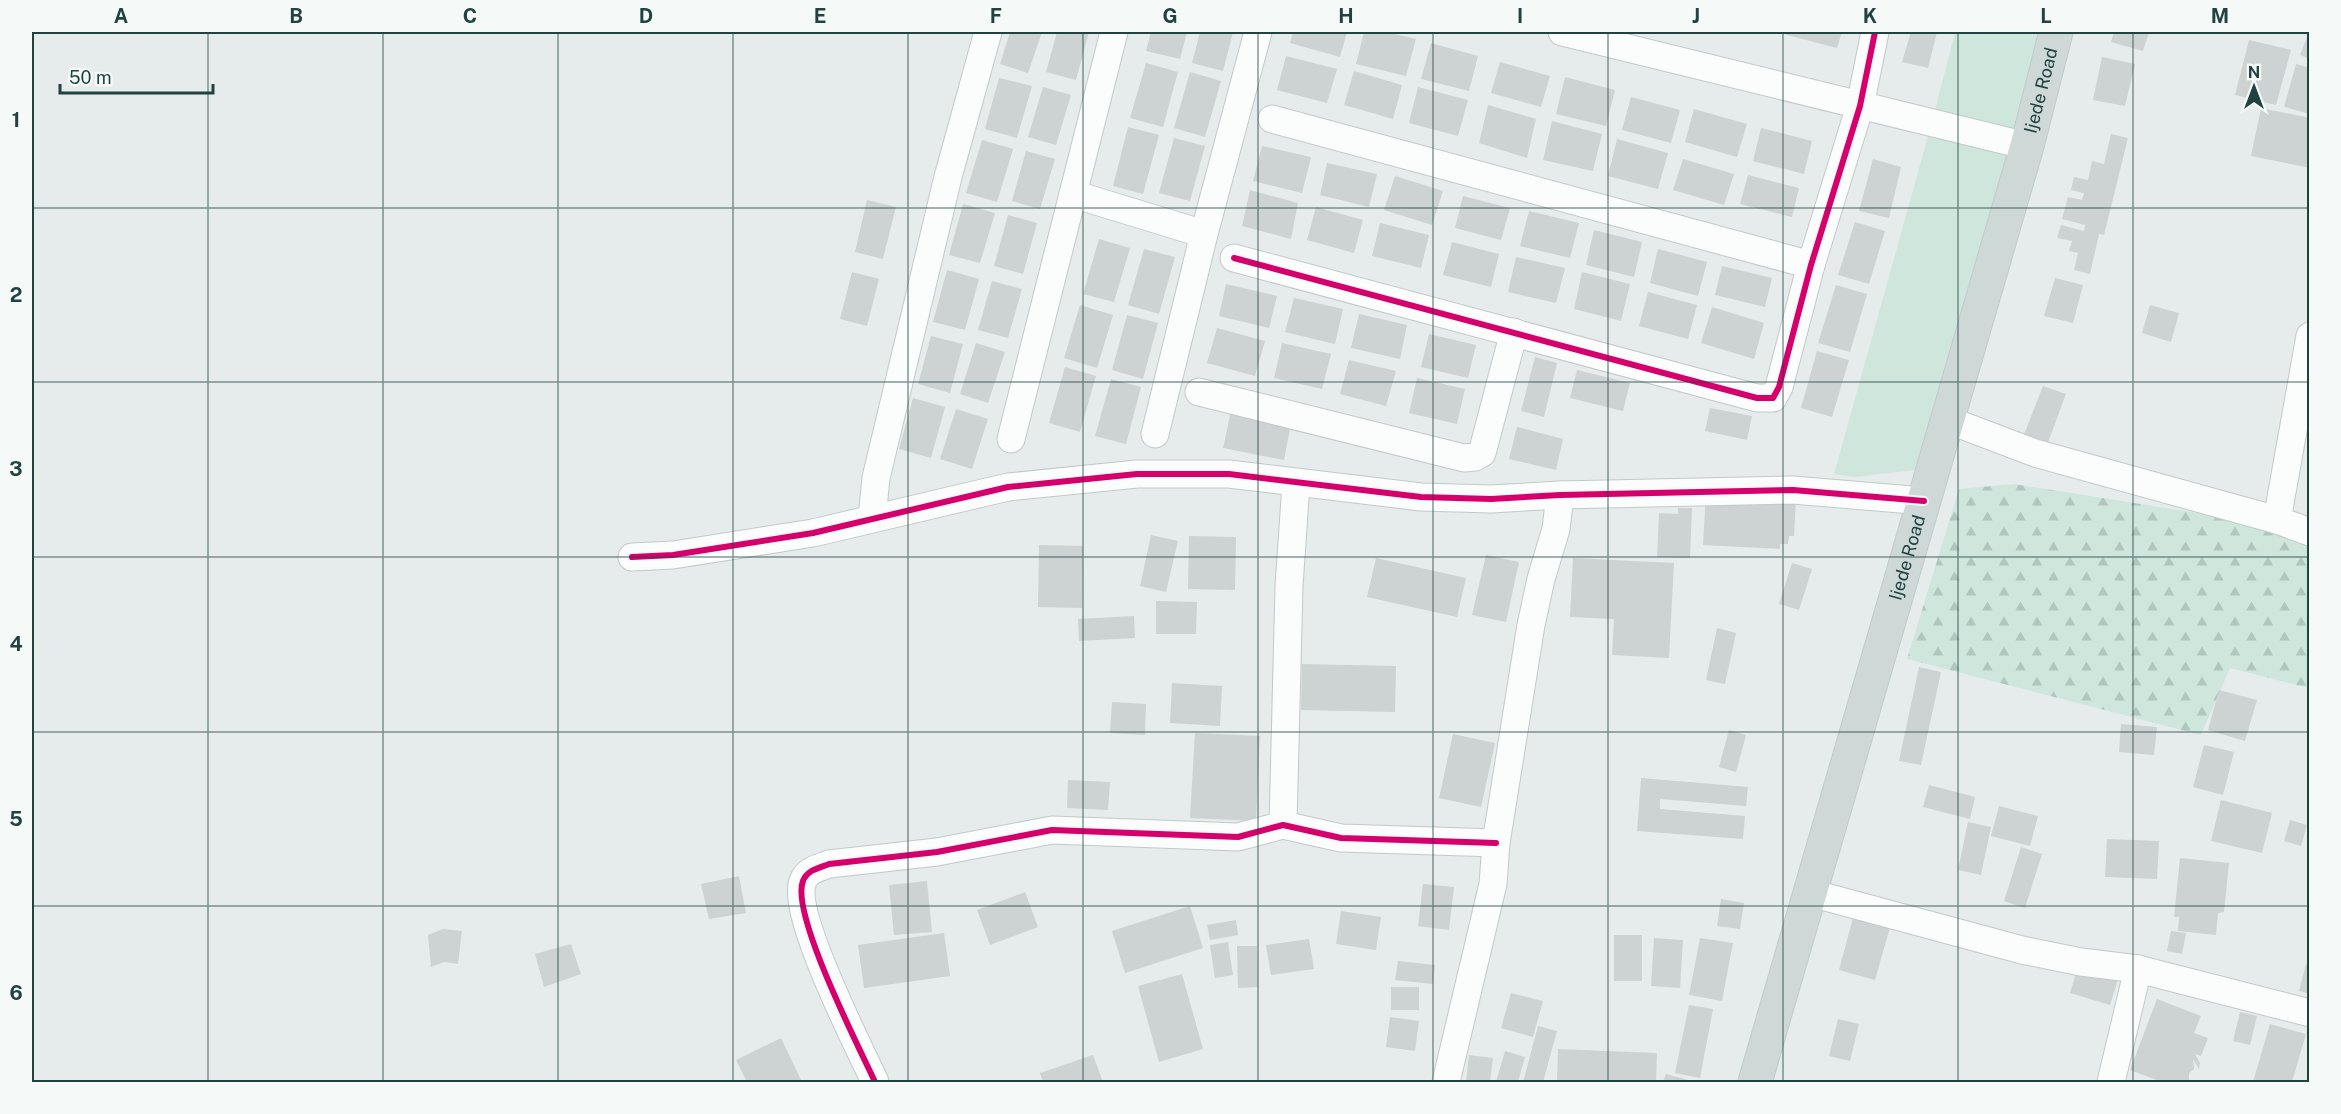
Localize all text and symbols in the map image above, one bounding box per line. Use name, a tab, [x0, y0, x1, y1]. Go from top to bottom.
text: A	[114, 4, 128, 28]
text: B	[289, 4, 303, 28]
text: C	[463, 4, 477, 28]
text: D	[639, 4, 653, 28]
text: E	[814, 4, 826, 28]
text: F	[990, 4, 1002, 28]
text: G	[1162, 4, 1178, 28]
text: H	[1338, 4, 1354, 28]
text: I	[1517, 4, 1523, 28]
text: J	[1692, 4, 1700, 28]
text: K	[1863, 4, 1877, 28]
text: L	[2040, 4, 2052, 28]
text: M	[2211, 4, 2229, 28]
street label: Ijede Road	[2020, 45, 2062, 136]
scale bar	[60, 57, 213, 95]
north arrow	[2224, 57, 2284, 117]
text: N	[2248, 63, 2260, 82]
text: 50 m	[69, 67, 112, 88]
text: 1	[12, 108, 20, 132]
text: 2	[10, 283, 22, 307]
text: 3	[9, 457, 23, 481]
street label: Ijede Road	[1885, 512, 1929, 603]
text: 4	[9, 632, 23, 656]
text: 5	[9, 807, 23, 831]
text: 6	[9, 981, 23, 1005]

